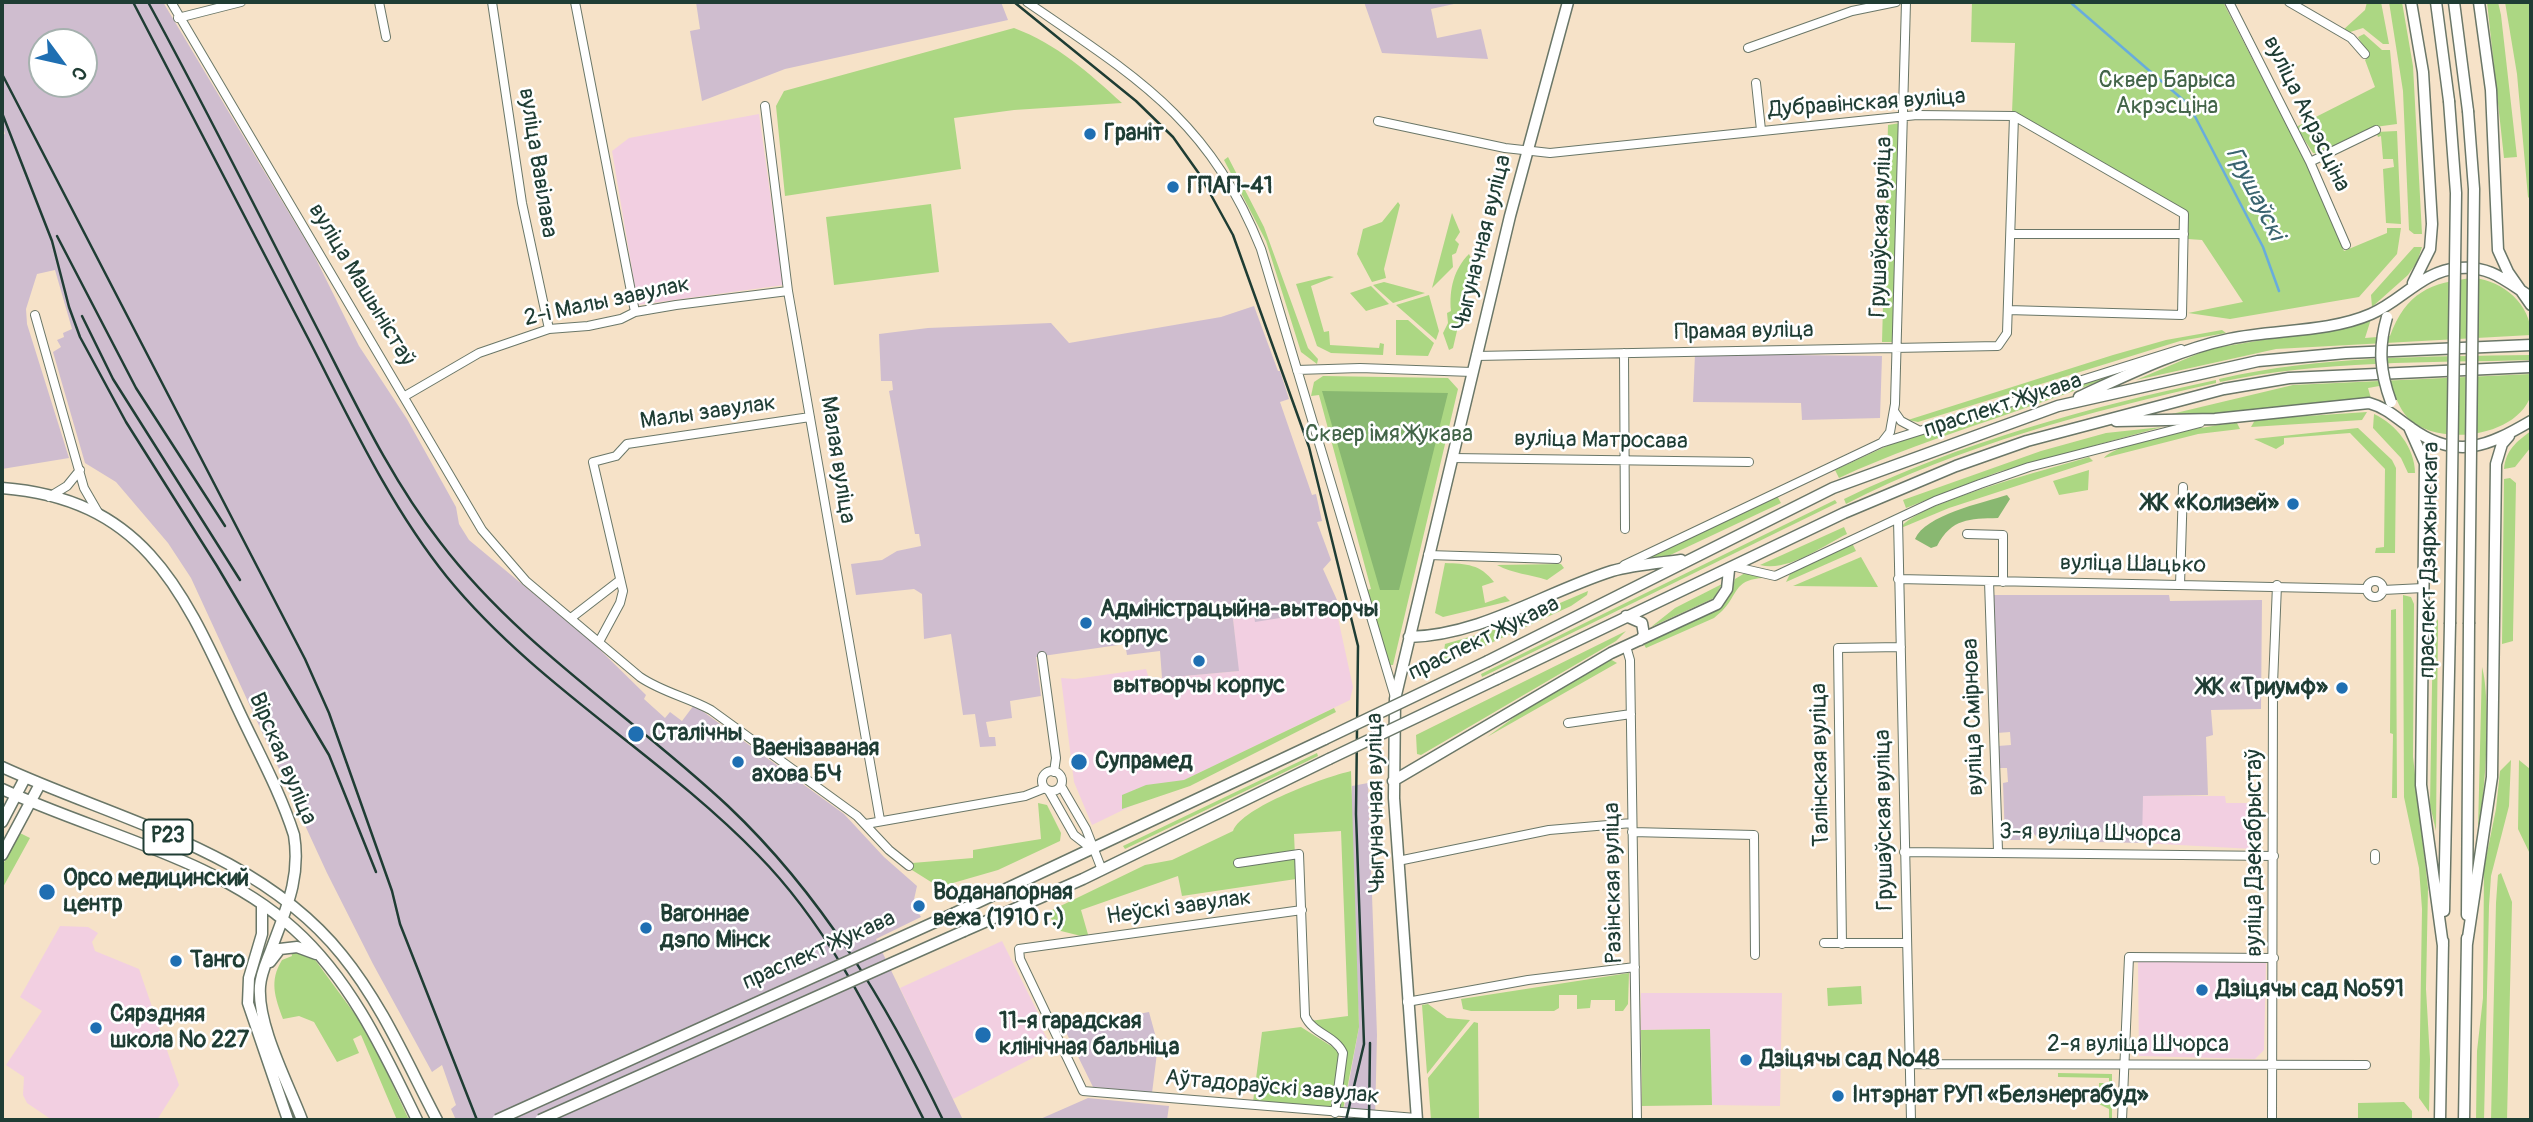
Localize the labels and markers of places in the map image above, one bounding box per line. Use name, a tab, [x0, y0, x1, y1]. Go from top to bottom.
place label: Граніт	[1104, 120, 1164, 148]
marker: Граніт	[1082, 126, 1098, 142]
place label: ГПАП-41	[1187, 173, 1273, 201]
marker: ГПАП-41	[1165, 179, 1181, 195]
place label: ЖК «Колизей»	[2143, 490, 2279, 518]
marker: ЖК «Колизей»	[2285, 496, 2301, 512]
place label: Адміністрацыйна-вытворчы корпус	[1100, 596, 1379, 650]
marker: Адміністрацыйна-вытворчы корпус	[1078, 615, 1094, 631]
marker: вытворчы корпус	[1191, 653, 1207, 669]
place label: вытворчы корпус	[1113, 672, 1285, 700]
place label: ЖК «Триумф»	[2198, 674, 2328, 702]
marker: ЖК «Триумф»	[2334, 680, 2350, 696]
place label: Сталічны	[652, 720, 742, 748]
marker: Сталічны	[626, 724, 646, 744]
place label: Ваенізаваная ахова БЧ	[752, 735, 879, 789]
place label: Супрамед	[1095, 748, 1193, 776]
marker: Супрамед	[1069, 752, 1089, 772]
marker: Ваенізаваная ахова БЧ	[730, 754, 746, 770]
place label: Орсо медицинский центр	[63, 865, 249, 919]
place label: Воданапорная вежа (1910 г.)	[933, 879, 1073, 933]
marker: Орсо медицинский центр	[37, 882, 57, 902]
marker: Воданапорная вежа (1910 г.)	[911, 898, 927, 914]
place label: Вагоннае дэпо Мінск	[660, 901, 771, 955]
marker: Вагоннае дэпо Мінск	[638, 920, 654, 936]
place label: Танго	[190, 947, 245, 975]
marker: Танго	[168, 953, 184, 969]
place label: Дзіцячы сад №591	[2216, 976, 2404, 1004]
marker: Дзіцячы сад №591	[2194, 982, 2210, 998]
place label: Сярэдняя школа № 227	[110, 1001, 249, 1055]
place label: 11-я гарадская клінічная бальніца	[999, 1008, 1179, 1062]
marker: Сярэдняя школа № 227	[88, 1020, 104, 1036]
marker: 11-я гарадская клінічная бальніца	[973, 1025, 993, 1045]
place label: Дзіцячы сад №48	[1760, 1046, 1940, 1074]
marker: Дзіцячы сад №48	[1738, 1052, 1754, 1068]
place label: Інтэрнат РУП «Белэнергабуд»	[1852, 1082, 2148, 1110]
marker: Інтэрнат РУП «Белэнергабуд»	[1830, 1088, 1846, 1104]

